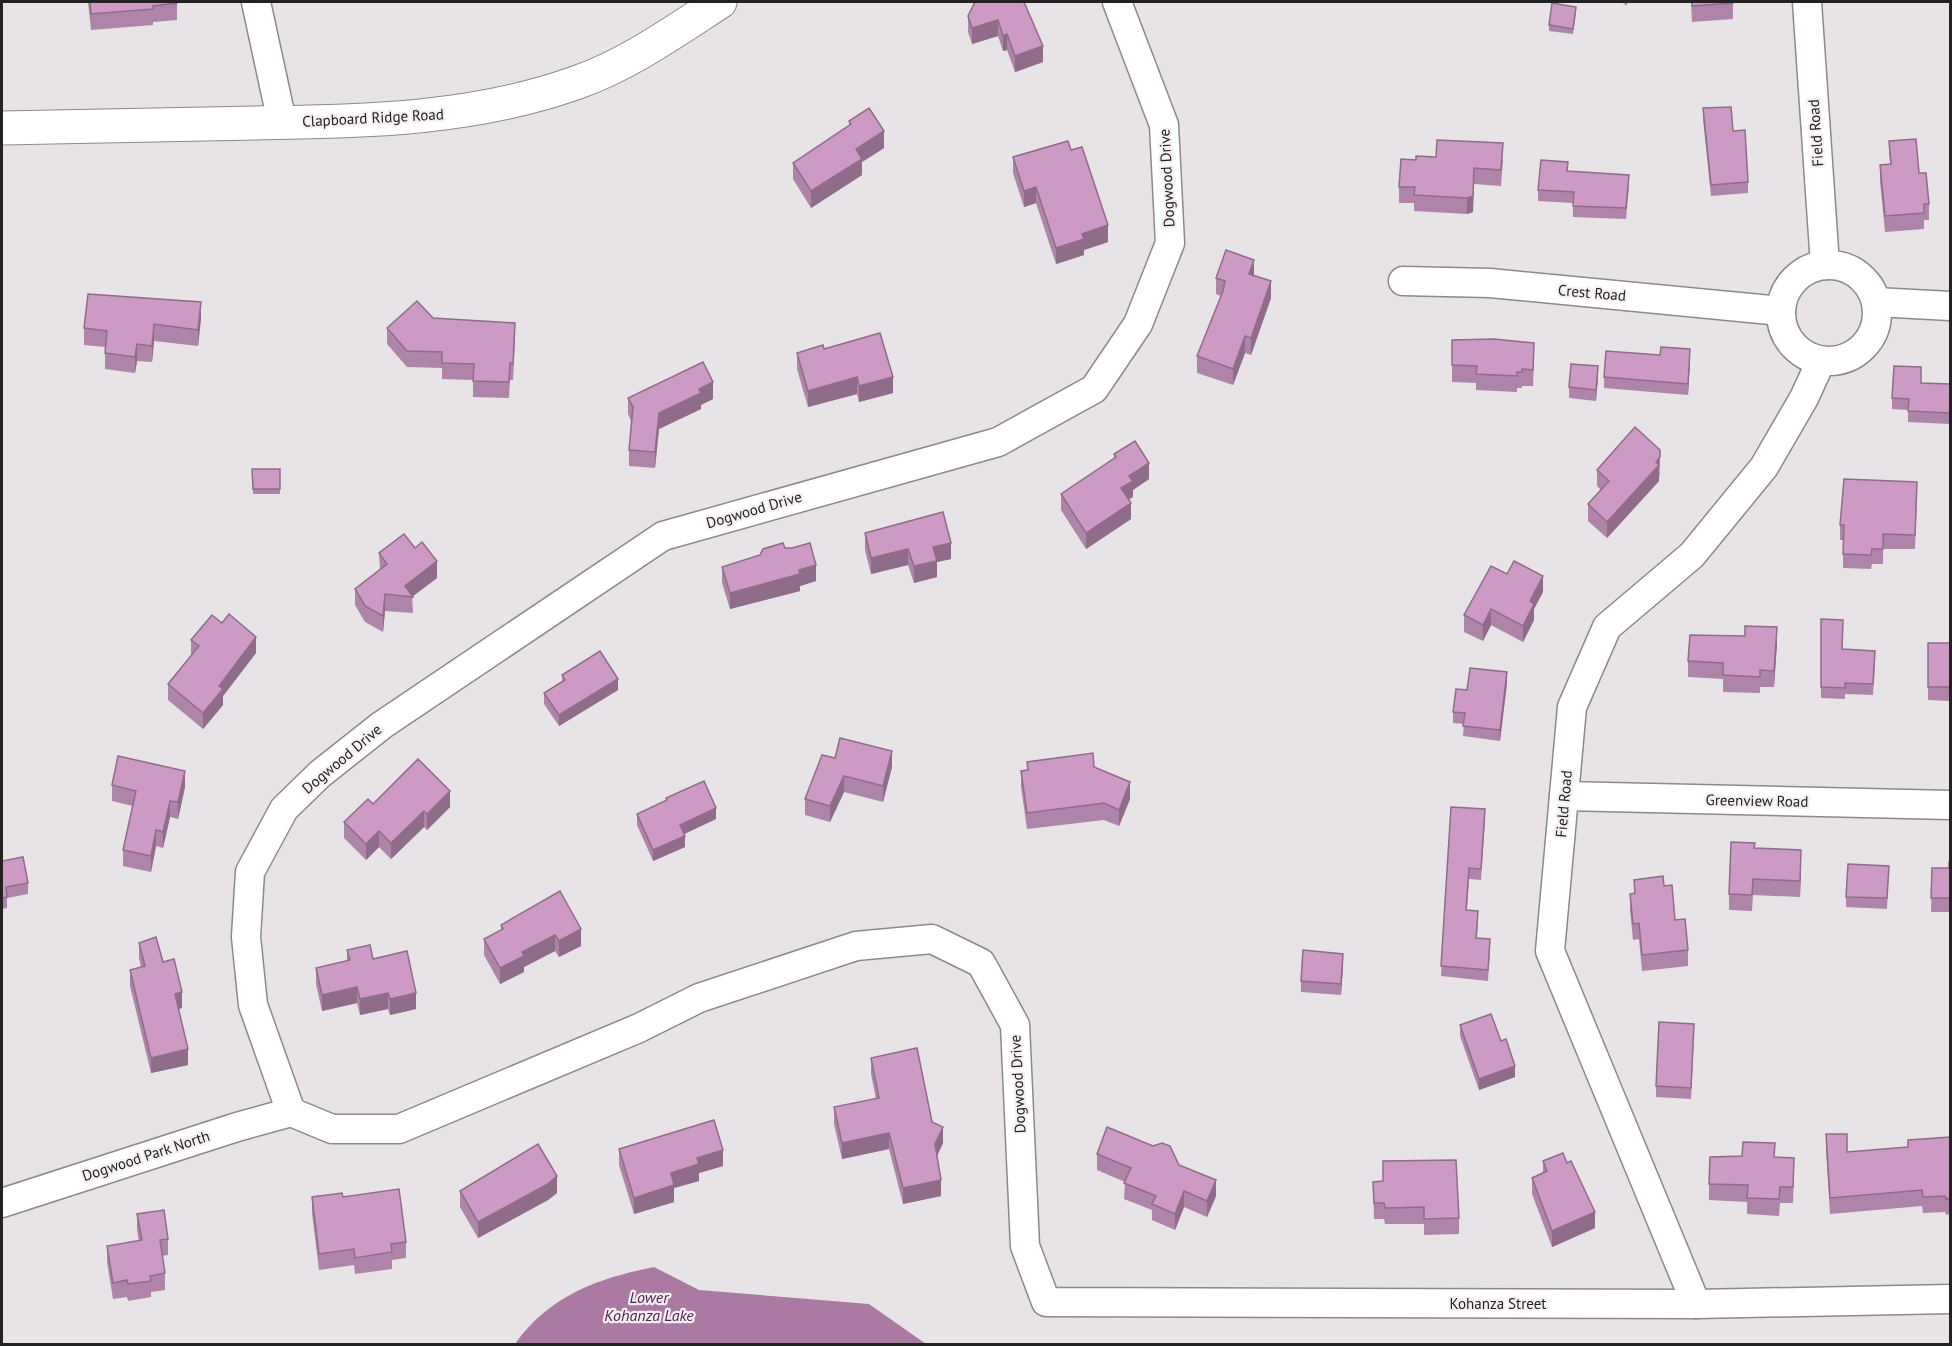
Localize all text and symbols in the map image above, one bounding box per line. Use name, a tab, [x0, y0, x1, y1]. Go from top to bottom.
street label: Field Road	[1804, 99, 1827, 167]
street label: Clapboard Ridge Road	[302, 104, 444, 131]
street label: Dogwood Drive	[1154, 128, 1179, 228]
street label: Crest Road	[1557, 280, 1627, 305]
street label: Dogwood Drive	[704, 487, 804, 532]
street label: Dogwood Drive	[298, 720, 386, 798]
street label: Field Road	[1551, 769, 1576, 838]
street label: Greenview Road	[1705, 790, 1809, 811]
street label: Dogwood Drive	[1005, 1034, 1030, 1134]
street label: Dogwood Park North	[80, 1126, 212, 1185]
water label: Lower Kohanza Lake	[604, 1287, 694, 1325]
street label: Kohanza Street	[1450, 1294, 1546, 1313]

